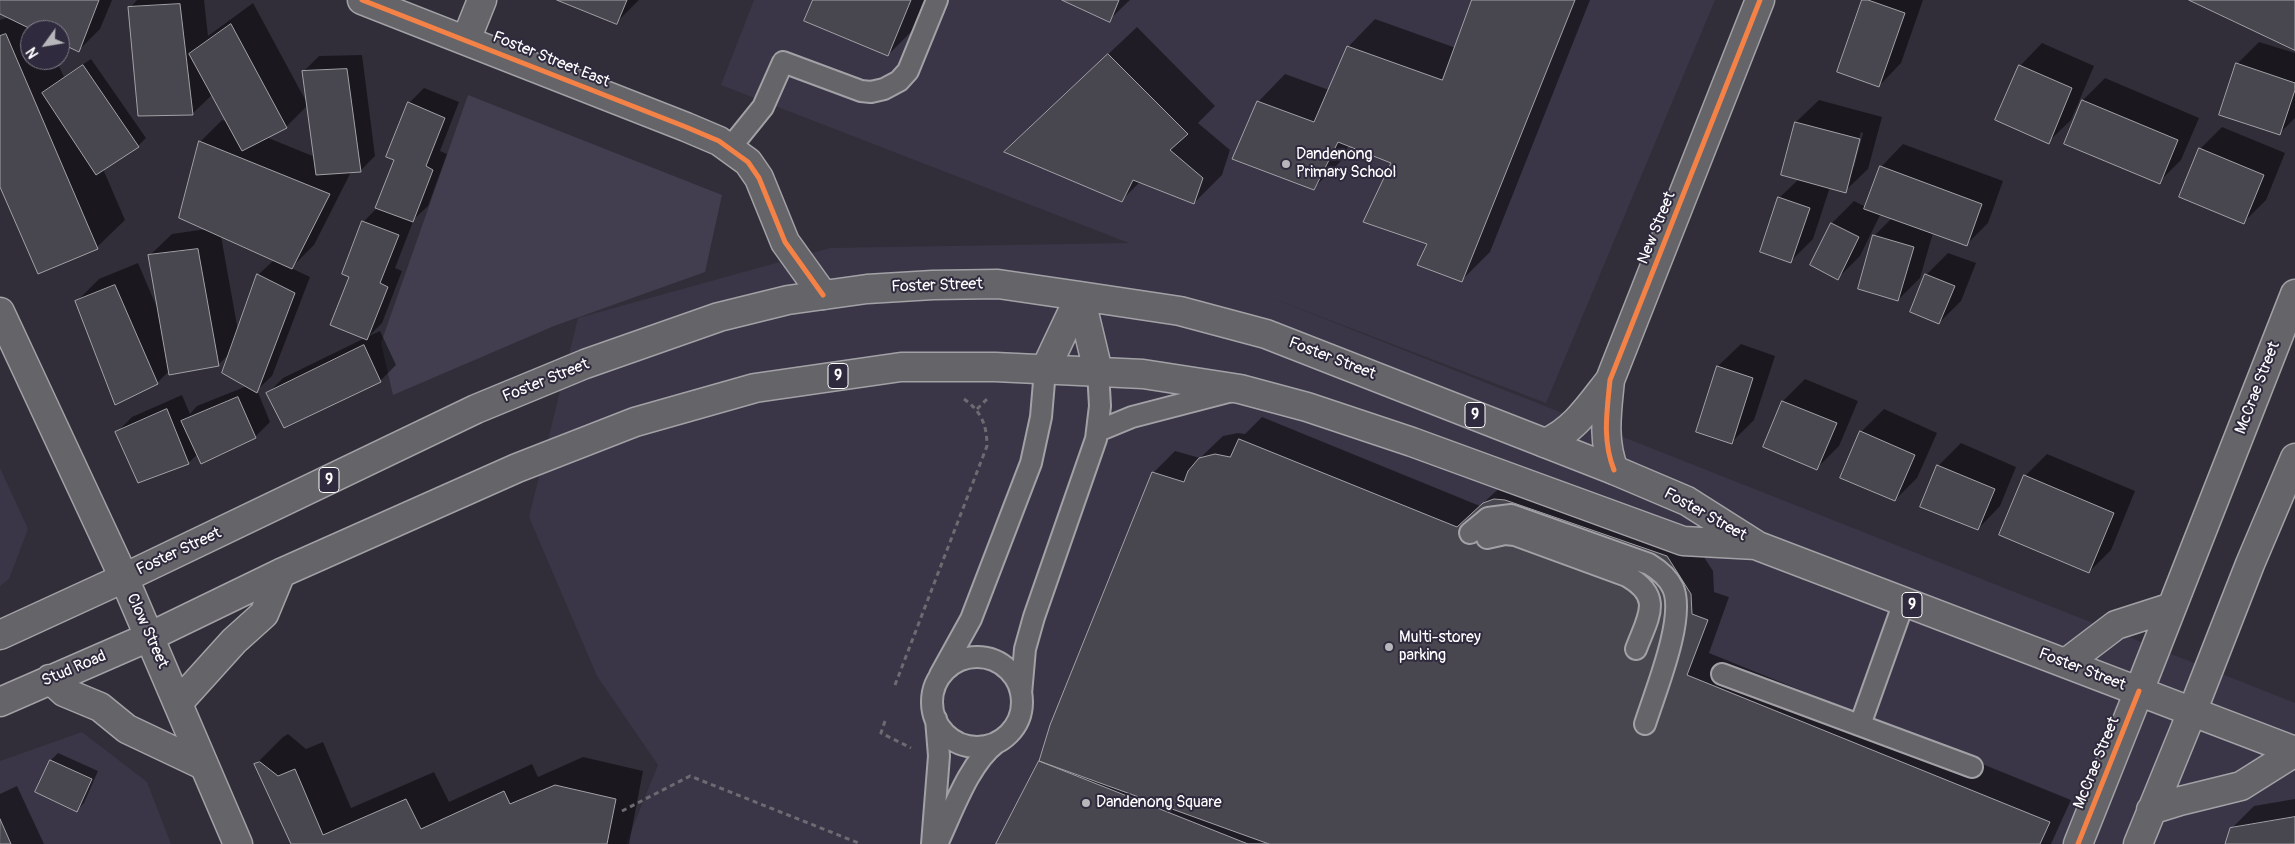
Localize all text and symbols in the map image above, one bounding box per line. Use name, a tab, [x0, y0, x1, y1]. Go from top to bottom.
north arrow	[20, 20, 70, 70]
street label: Foster Street East	[490, 28, 612, 92]
text: N	[23, 44, 42, 61]
place label: Dandenong Primary School	[1296, 145, 1396, 183]
marker: Dandenong Primary School	[1280, 158, 1292, 170]
street label: New Street	[1634, 189, 1680, 267]
street label: Foster Street	[891, 275, 983, 297]
street label: Foster Street	[1286, 334, 1378, 384]
street label: McCrae Street	[2232, 339, 2284, 437]
street label: Foster Street	[500, 355, 592, 407]
road number: 9	[828, 364, 848, 388]
road number: 9	[1465, 402, 1485, 428]
road number: 9	[319, 468, 339, 492]
street label: Foster Street	[1660, 484, 1750, 546]
street label: Foster Street	[133, 524, 225, 580]
street label: Clow Street	[122, 591, 172, 671]
road number: 9	[1902, 592, 1922, 618]
place label: Multi-storey parking	[1399, 628, 1481, 666]
marker: Multi-storey parking	[1383, 641, 1395, 653]
street label: Foster Street	[2036, 645, 2128, 695]
street label: Stud Road	[39, 647, 109, 691]
street label: McCrae Street	[2070, 714, 2124, 812]
place label: Dandenong Square	[1096, 793, 1222, 813]
marker: Dandenong Square	[1080, 797, 1092, 809]

